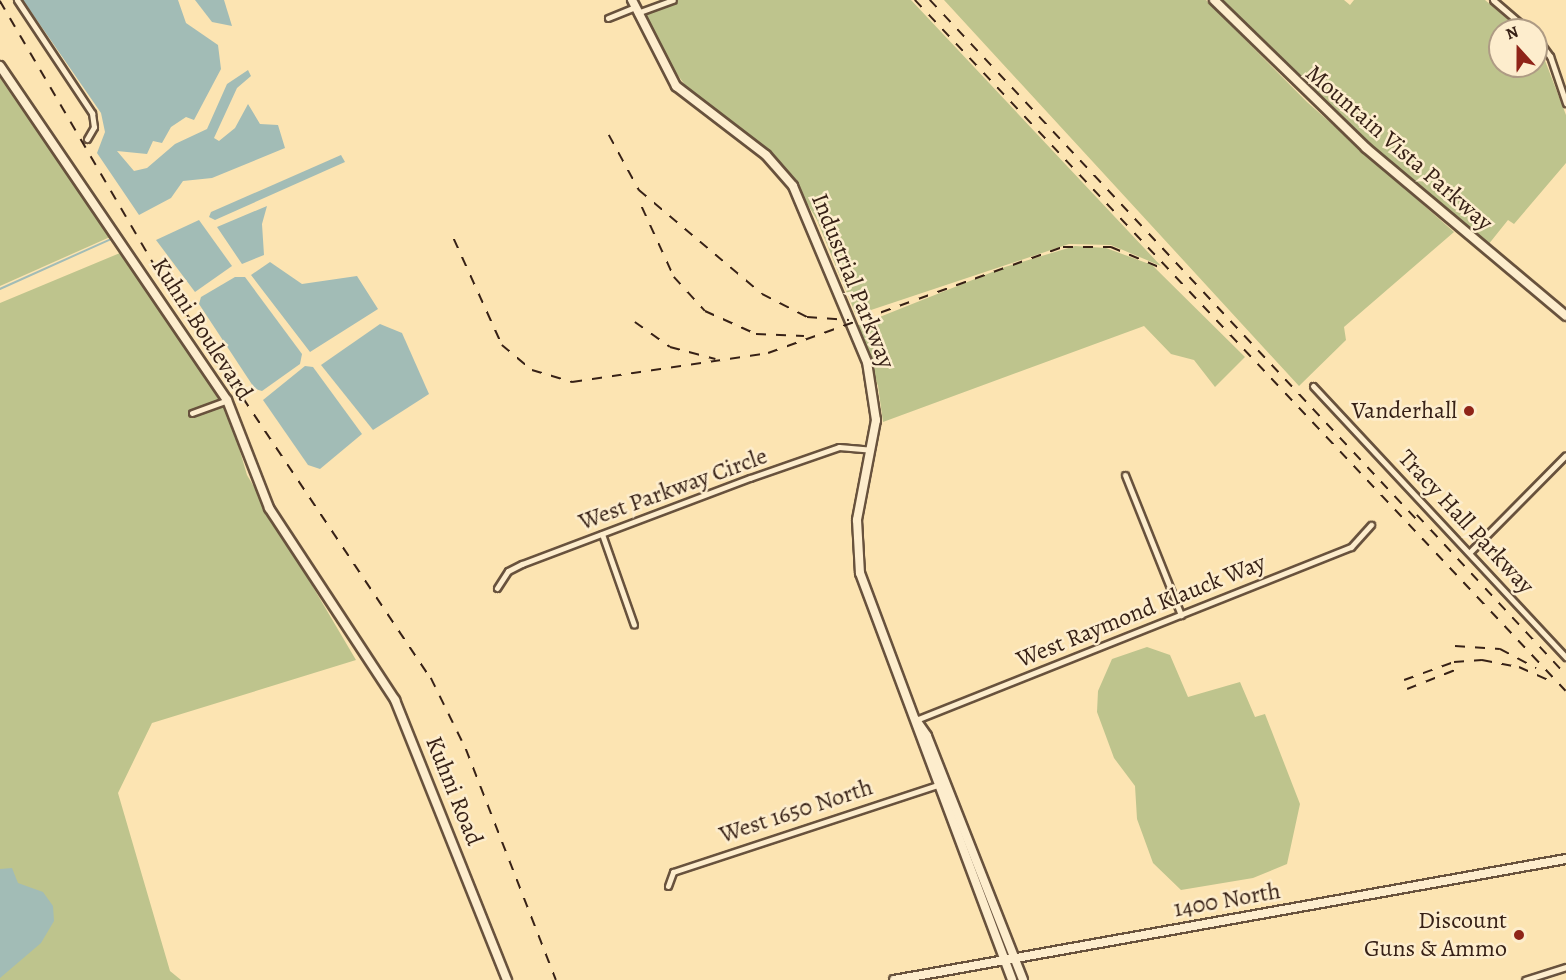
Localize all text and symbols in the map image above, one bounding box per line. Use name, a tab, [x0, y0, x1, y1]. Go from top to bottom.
north arrow	[1488, 18, 1548, 78]
text: N	[1503, 21, 1522, 45]
street label: Mountain Vista Parkway	[1299, 59, 1499, 237]
street label: Industrial Parkway	[805, 189, 901, 373]
street label: Kuhni Boulevard	[145, 252, 259, 406]
place label: Vanderhall	[1351, 397, 1457, 425]
marker: Vanderhall	[1462, 404, 1476, 418]
street label: West Parkway Circle	[575, 442, 771, 536]
street label: Tracy Hall Parkway	[1392, 444, 1540, 600]
street label: West Raymond Klauck Way	[1012, 548, 1270, 674]
street label: Kuhni Road	[419, 732, 489, 850]
street label: West 1650 North	[716, 773, 876, 849]
street label: 1400 North	[1171, 876, 1283, 924]
place label: Discount Guns & Ammo	[1364, 907, 1507, 963]
marker: Discount Guns & Ammo	[1512, 928, 1526, 942]

